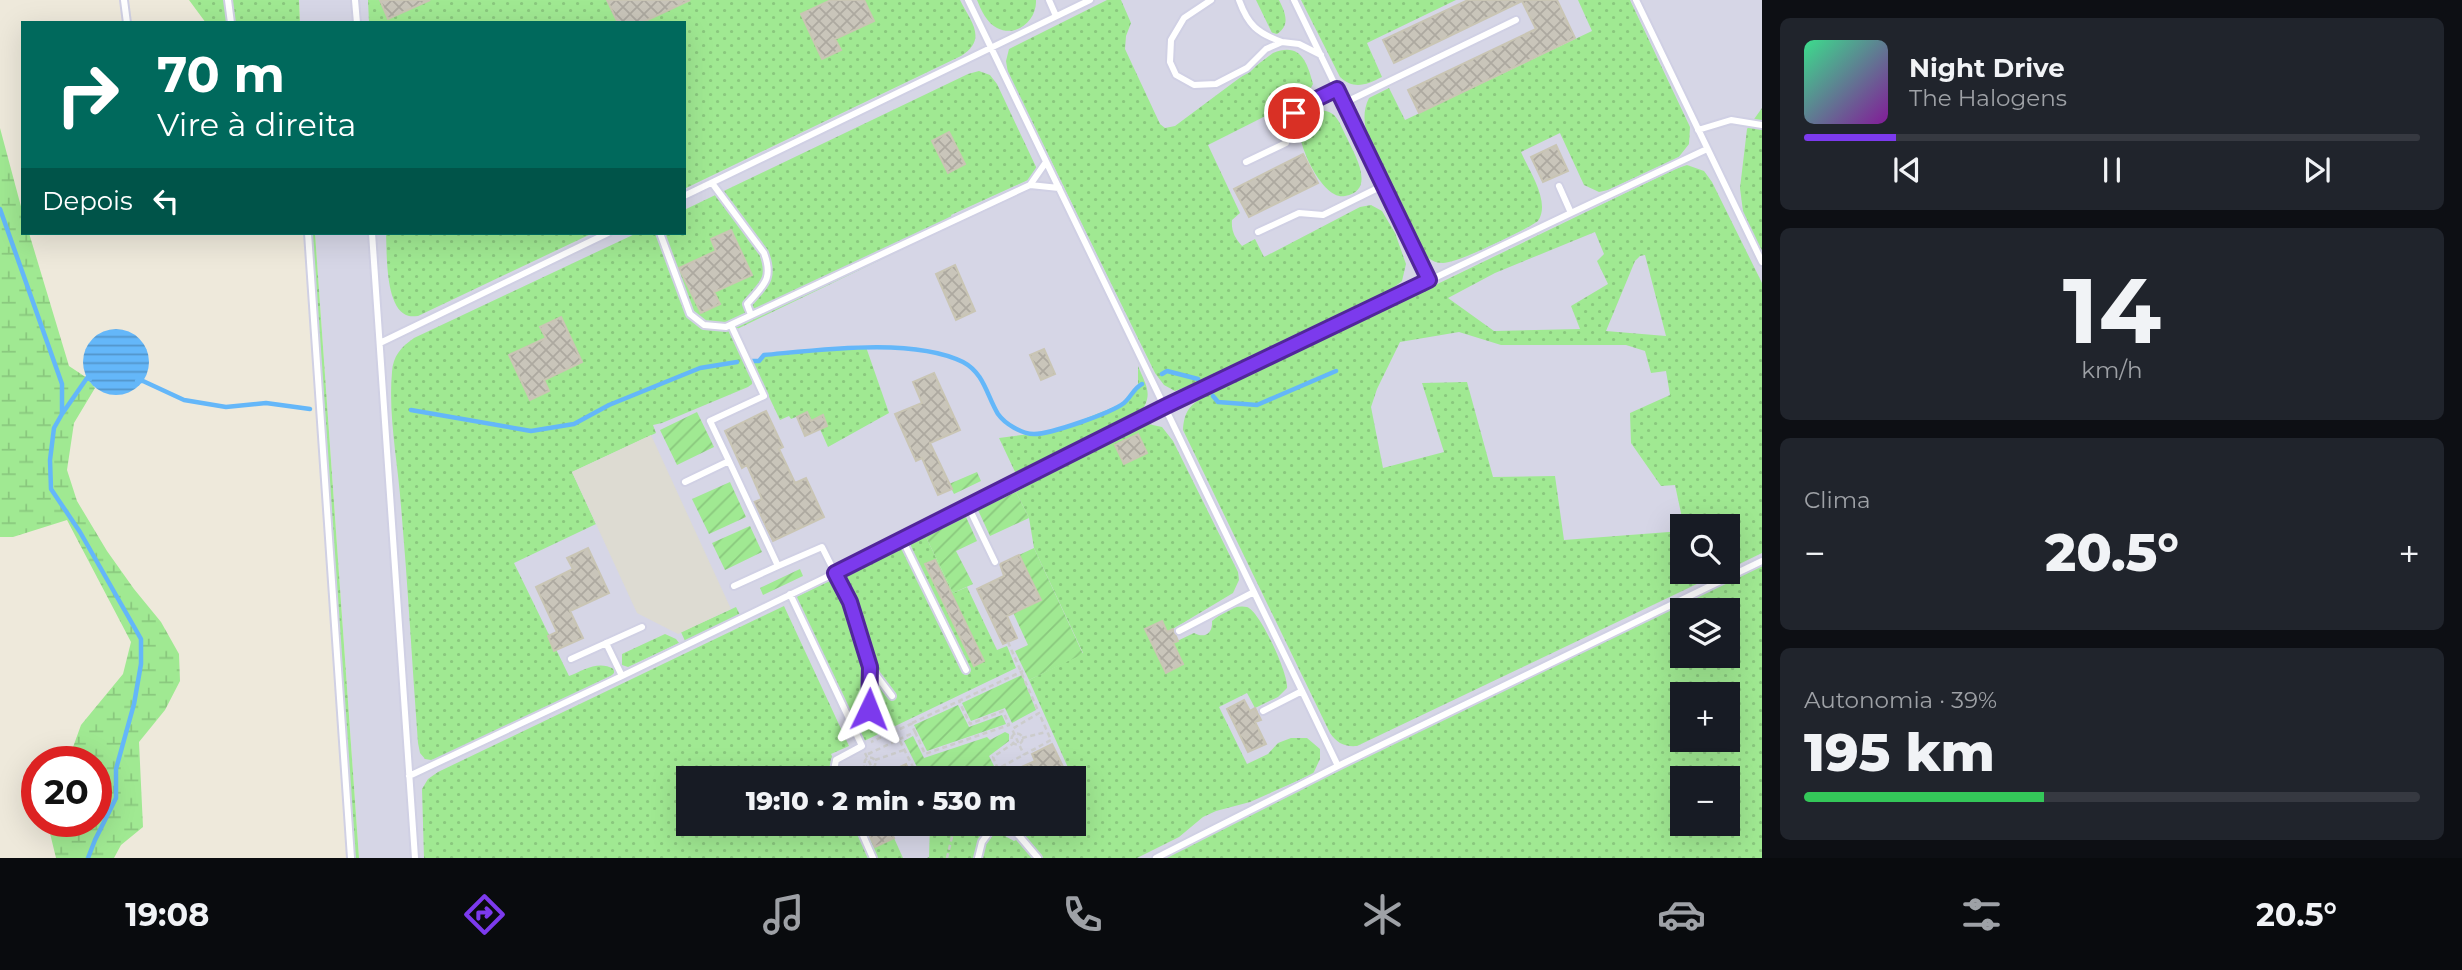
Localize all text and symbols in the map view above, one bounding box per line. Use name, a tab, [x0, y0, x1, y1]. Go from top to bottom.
text: 70 m	[157, 45, 285, 104]
icon: right	[42, 49, 133, 140]
text: Night Drive	[1909, 52, 2065, 84]
pin	[1264, 83, 1324, 143]
text: The Halogens	[1909, 84, 2067, 112]
icon: arrive	[1275, 94, 1313, 132]
text: Vire à direita	[157, 105, 356, 144]
icon: previous	[1888, 151, 1926, 189]
icon: pause	[2093, 151, 2131, 189]
icon: next	[2298, 151, 2336, 189]
icon: left	[147, 182, 185, 220]
text: Depois	[42, 185, 133, 217]
text: 14	[2063, 255, 2161, 366]
text: km/h	[2081, 356, 2143, 384]
text: Clima	[1804, 486, 1871, 514]
map controls	[1670, 514, 1740, 836]
button: search	[1670, 514, 1740, 584]
text: 20.5°	[2045, 521, 2179, 584]
text: −	[1804, 530, 1826, 577]
text: +	[2398, 530, 2420, 577]
button: layers	[1670, 598, 1740, 668]
position arrow	[832, 672, 906, 746]
button: +	[1670, 682, 1740, 752]
text: Autonomia · 39%	[1804, 686, 1997, 714]
text: 195 km	[1804, 721, 1995, 784]
speed limit sign: 20	[21, 746, 112, 837]
button: −	[1670, 766, 1740, 836]
text: 19:10 · 2 min · 530 m	[746, 785, 1016, 817]
icon: directions	[460, 890, 509, 939]
icon: music	[759, 890, 808, 939]
icon: phone	[1058, 890, 1107, 939]
icon: climate	[1358, 890, 1407, 939]
icon: car	[1657, 890, 1706, 939]
icon: filters	[1957, 890, 2006, 939]
text: 19:08	[125, 895, 209, 934]
text: 20.5°	[2256, 895, 2337, 934]

